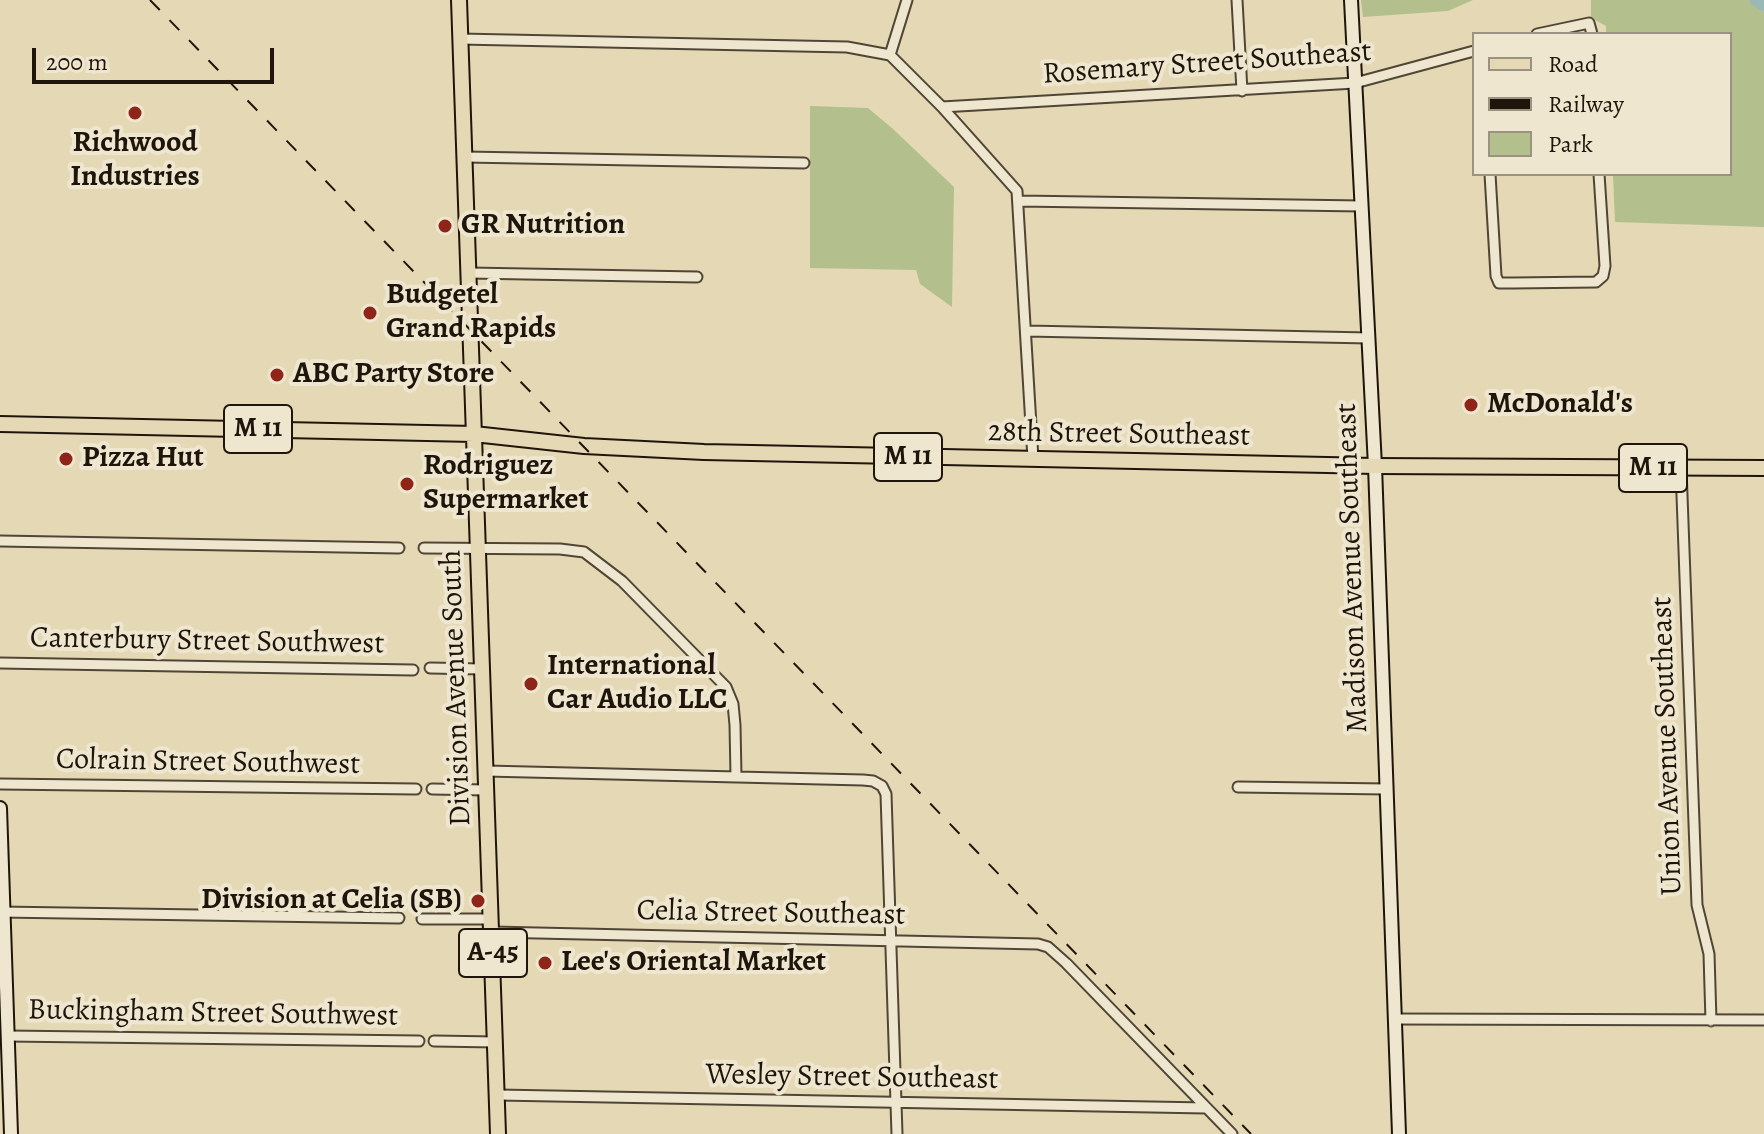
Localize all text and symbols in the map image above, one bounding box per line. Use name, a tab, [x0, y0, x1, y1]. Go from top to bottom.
scale bar	[36, 32, 278, 82]
legend	[1472, 32, 1732, 176]
street label: Rosemary Street Southeast	[1041, 35, 1373, 93]
text: 200 m	[46, 46, 108, 78]
text: Road	[1548, 48, 1598, 80]
text: Railway	[1548, 88, 1624, 120]
marker: Richwood Industries	[126, 104, 144, 122]
place label: Richwood Industries	[70, 126, 200, 196]
text: Park	[1548, 128, 1593, 160]
place label: GR Nutrition	[461, 208, 625, 244]
marker: GR Nutrition	[436, 217, 454, 235]
place label: Budgetel Grand Rapids	[386, 278, 556, 348]
marker: Budgetel Grand Rapids	[361, 304, 379, 322]
place label: ABC Party Store	[293, 357, 494, 393]
marker: ABC Party Store	[268, 366, 286, 384]
place label: McDonald's	[1487, 387, 1633, 423]
marker: McDonald's	[1462, 396, 1480, 414]
street label: Madison Avenue Southeast	[1329, 402, 1377, 734]
road number: M 11	[224, 405, 292, 453]
street label: 28th Street Southeast	[988, 415, 1250, 455]
road number: M 11	[874, 433, 942, 481]
place label: Pizza Hut	[82, 441, 204, 477]
road number: M 11	[1619, 444, 1687, 492]
place label: Rodriguez Supermarket	[423, 449, 588, 520]
marker: Pizza Hut	[57, 450, 75, 468]
marker: Rodriguez Supermarket	[398, 475, 416, 493]
street label: Division Avenue South	[434, 549, 480, 827]
street label: Union Avenue Southeast	[1645, 596, 1691, 896]
street label: Canterbury Street Southwest	[30, 621, 384, 663]
place label: International Car Audio LLC	[547, 649, 728, 720]
marker: International Car Audio LLC	[522, 675, 540, 693]
street label: Colrain Street Southwest	[56, 742, 360, 784]
place label: Division at Celia (SB)	[201, 883, 462, 919]
marker: Division at Celia (SB)	[469, 892, 487, 910]
street label: Celia Street Southeast	[636, 894, 906, 934]
road number: A-45	[459, 929, 527, 977]
place label: Lee's Oriental Market	[561, 945, 826, 981]
marker: Lee's Oriental Market	[536, 954, 554, 972]
street label: Buckingham Street Southwest	[28, 993, 398, 1035]
street label: Wesley Street Southeast	[705, 1057, 999, 1099]

